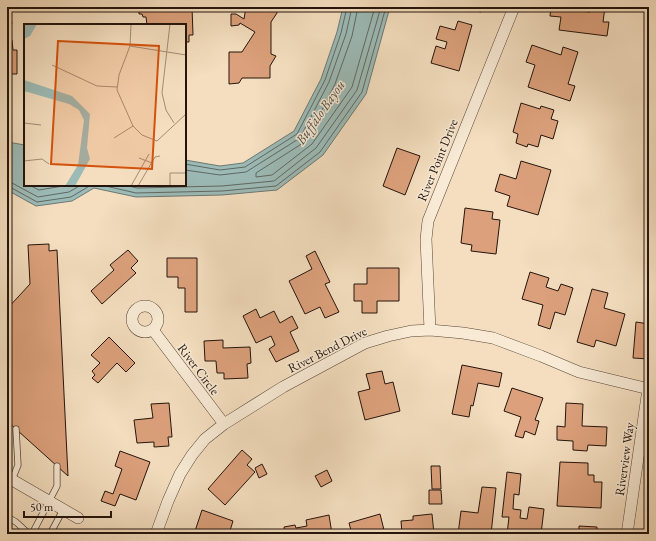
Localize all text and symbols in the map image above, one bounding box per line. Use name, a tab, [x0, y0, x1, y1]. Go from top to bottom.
inset map	[24, 24, 186, 186]
water label: Buffalo Bayou	[291, 76, 349, 149]
street label: River Point Drive	[413, 117, 462, 204]
street label: River Bend Drive	[285, 322, 370, 377]
street label: River Circle	[174, 340, 223, 398]
street label: Riverview Way	[611, 421, 638, 497]
scale bar	[24, 493, 111, 519]
text: 50 m	[30, 499, 54, 515]

